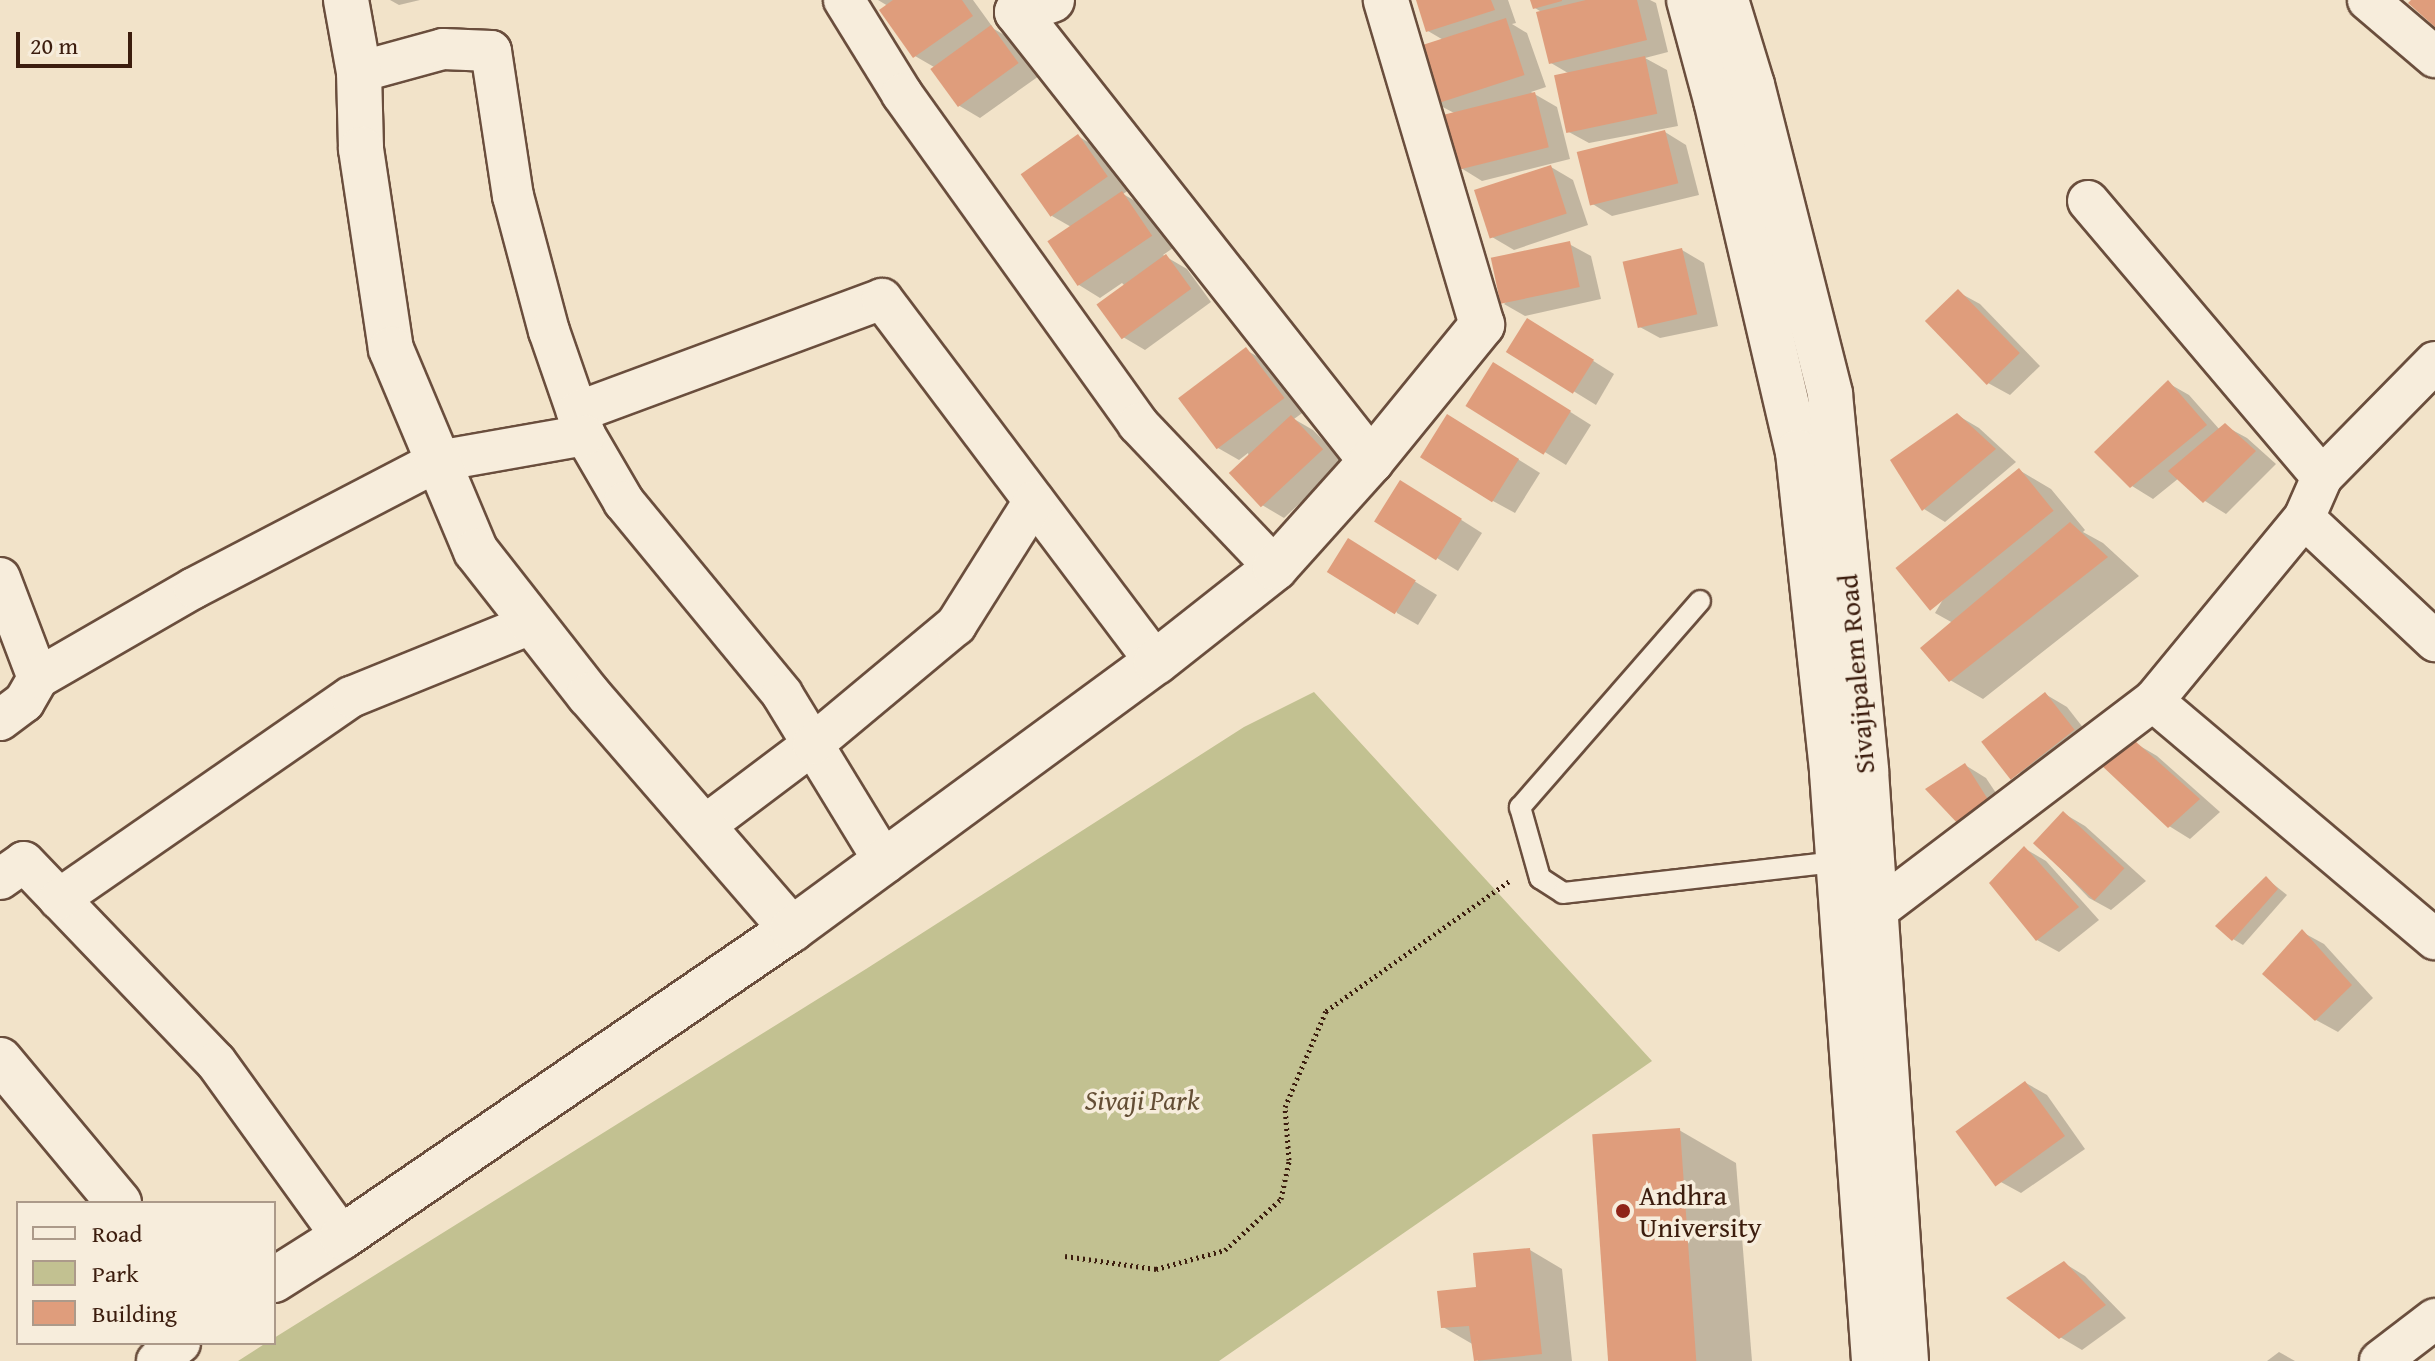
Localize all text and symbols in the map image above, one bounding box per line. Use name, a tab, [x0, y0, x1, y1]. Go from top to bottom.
scale bar	[20, 16, 136, 66]
text: 20 m	[30, 28, 78, 63]
street label: Sivajipalem Road	[1831, 573, 1881, 775]
park label: Sivaji Park	[1085, 1083, 1199, 1117]
place label: Andhra University	[1639, 1178, 1762, 1244]
legend	[16, 1201, 276, 1345]
marker: Andhra University	[1614, 1202, 1632, 1220]
text: Road	[92, 1216, 142, 1251]
text: Park	[92, 1256, 138, 1291]
text: Building	[92, 1296, 177, 1331]

